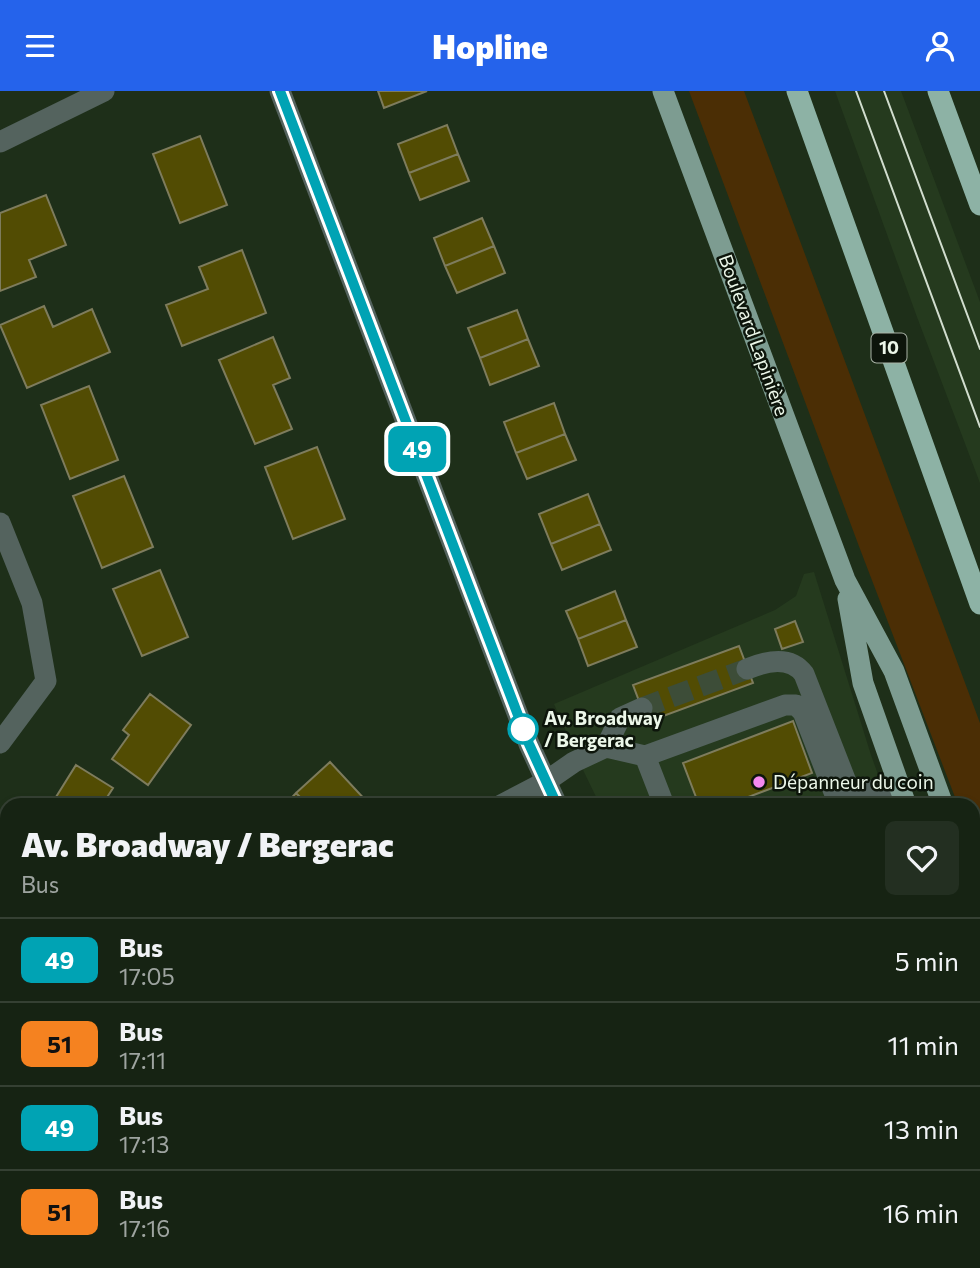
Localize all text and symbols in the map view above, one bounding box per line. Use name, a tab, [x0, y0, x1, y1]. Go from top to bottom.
text: Hopline	[432, 26, 548, 66]
icon: menu	[21, 27, 59, 65]
icon: person	[921, 27, 959, 65]
street label: Boulevard Lapinière	[715, 251, 794, 419]
road number: 10	[872, 334, 906, 363]
line badge: 49	[386, 426, 448, 472]
text: 49	[402, 434, 432, 463]
place label: Av. Broadway / Bergerac	[544, 706, 664, 751]
marker: Av. Broadway / Bergerac	[508, 714, 538, 744]
place label: Dépanneur du coin	[773, 770, 934, 793]
marker: Dépanneur du coin	[751, 774, 767, 790]
button: heart	[885, 821, 959, 895]
text: Av. Broadway / Bergerac	[21, 823, 394, 864]
text: Bus	[21, 870, 59, 898]
text: Bus	[119, 931, 163, 962]
text: 49	[45, 945, 74, 974]
text: 5 min	[895, 945, 959, 976]
text: 17:05	[119, 962, 175, 990]
text: Bus	[119, 1015, 163, 1046]
text: 51	[47, 1029, 72, 1058]
text: 11 min	[888, 1029, 959, 1060]
text: 17:11	[119, 1046, 166, 1074]
text: Bus	[119, 1099, 163, 1130]
text: 49	[45, 1113, 74, 1142]
text: 13 min	[884, 1113, 959, 1144]
text: 17:13	[119, 1130, 169, 1158]
text: Bus	[119, 1183, 163, 1214]
text: 51	[47, 1197, 72, 1226]
text: 16 min	[883, 1197, 959, 1228]
text: 17:16	[119, 1214, 170, 1242]

